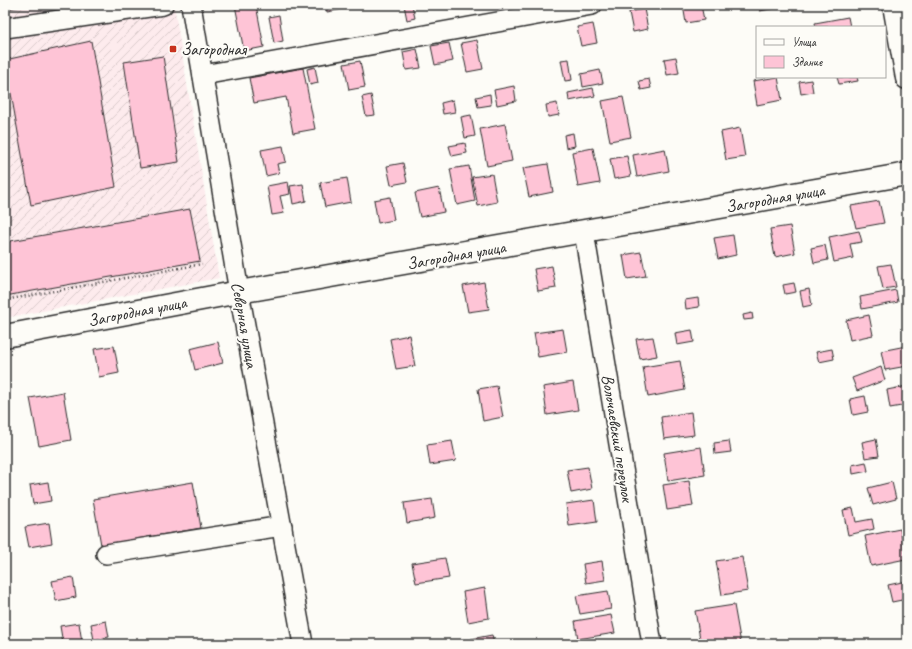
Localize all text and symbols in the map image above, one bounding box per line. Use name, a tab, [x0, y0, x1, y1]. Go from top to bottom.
legend	[756, 26, 886, 78]
text: Улица	[792, 34, 817, 50]
place label: Загородная	[181, 39, 248, 60]
marker: Загородная	[168, 44, 178, 54]
text: Здание	[792, 54, 823, 70]
street label: Загородная улица	[724, 179, 827, 218]
street label: Загородная улица	[405, 236, 508, 275]
street label: Северная улица	[227, 280, 263, 371]
street label: Загородная улица	[86, 291, 189, 331]
street label: Волочаевский переулок	[597, 373, 638, 505]

